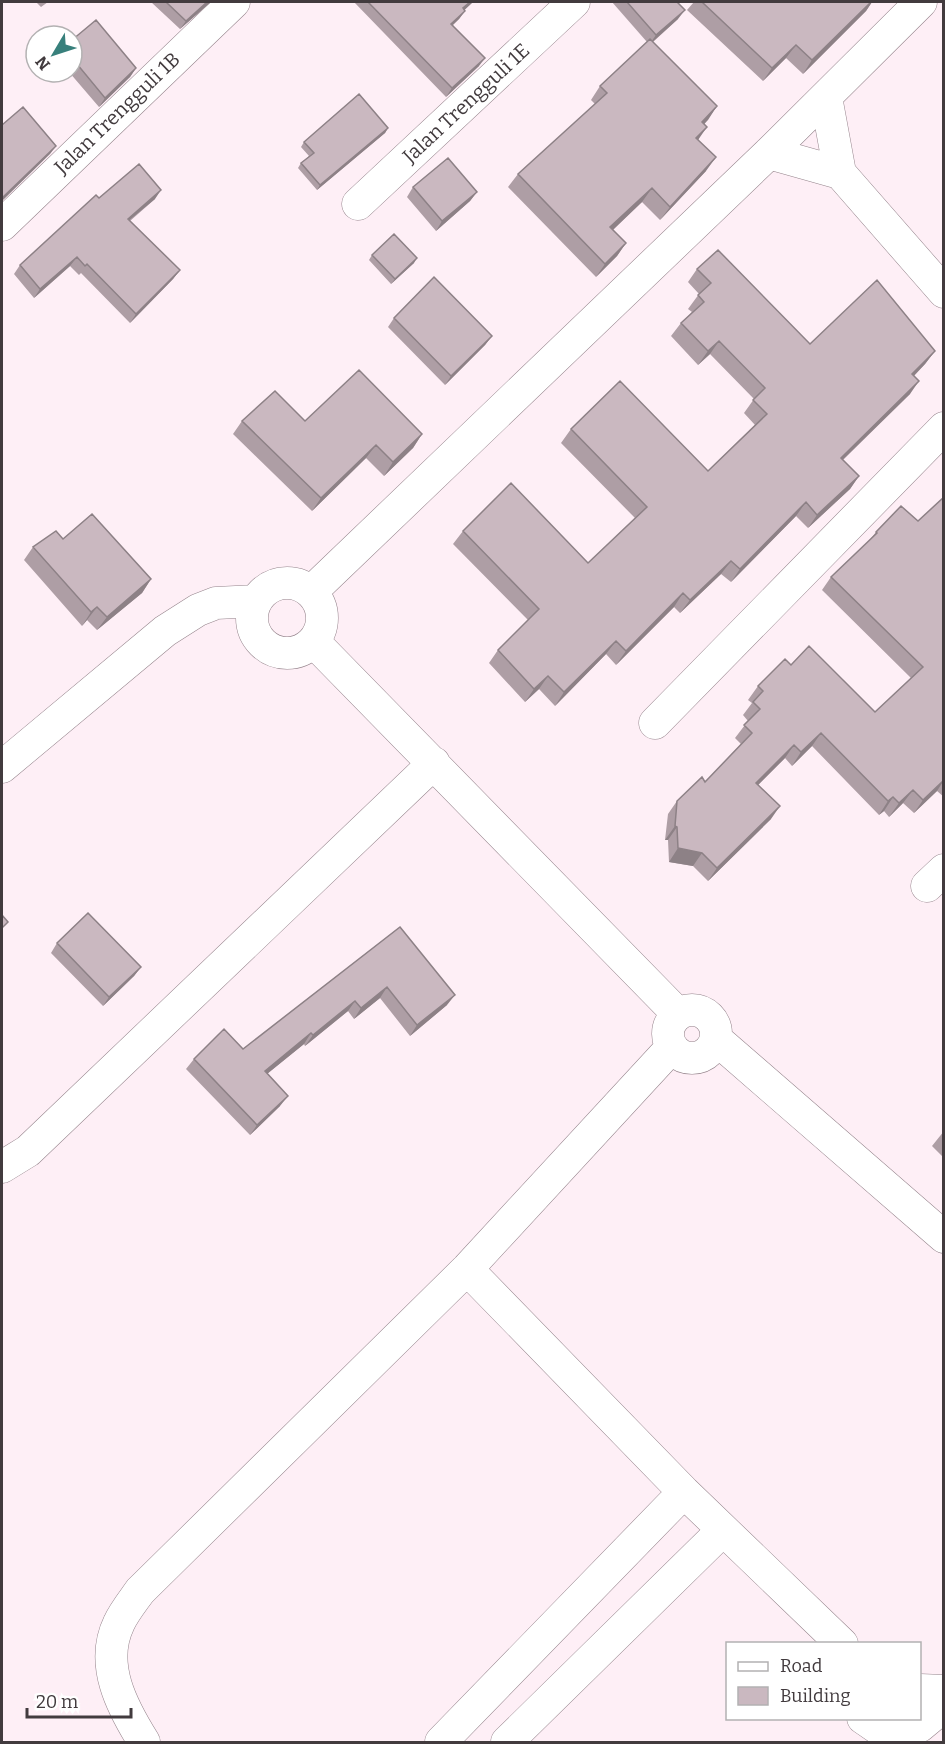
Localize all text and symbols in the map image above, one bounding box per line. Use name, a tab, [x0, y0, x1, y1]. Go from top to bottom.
north arrow	[24, 24, 84, 84]
street label: Jalan Trengguli 1E	[397, 38, 534, 169]
street label: Jalan Trengguli 1B	[49, 47, 185, 180]
text: N	[31, 52, 54, 74]
legend	[726, 1642, 921, 1720]
text: Road	[780, 1655, 823, 1677]
scale bar	[27, 1681, 130, 1719]
text: Building	[780, 1685, 851, 1707]
text: 20 m	[36, 1691, 78, 1713]

